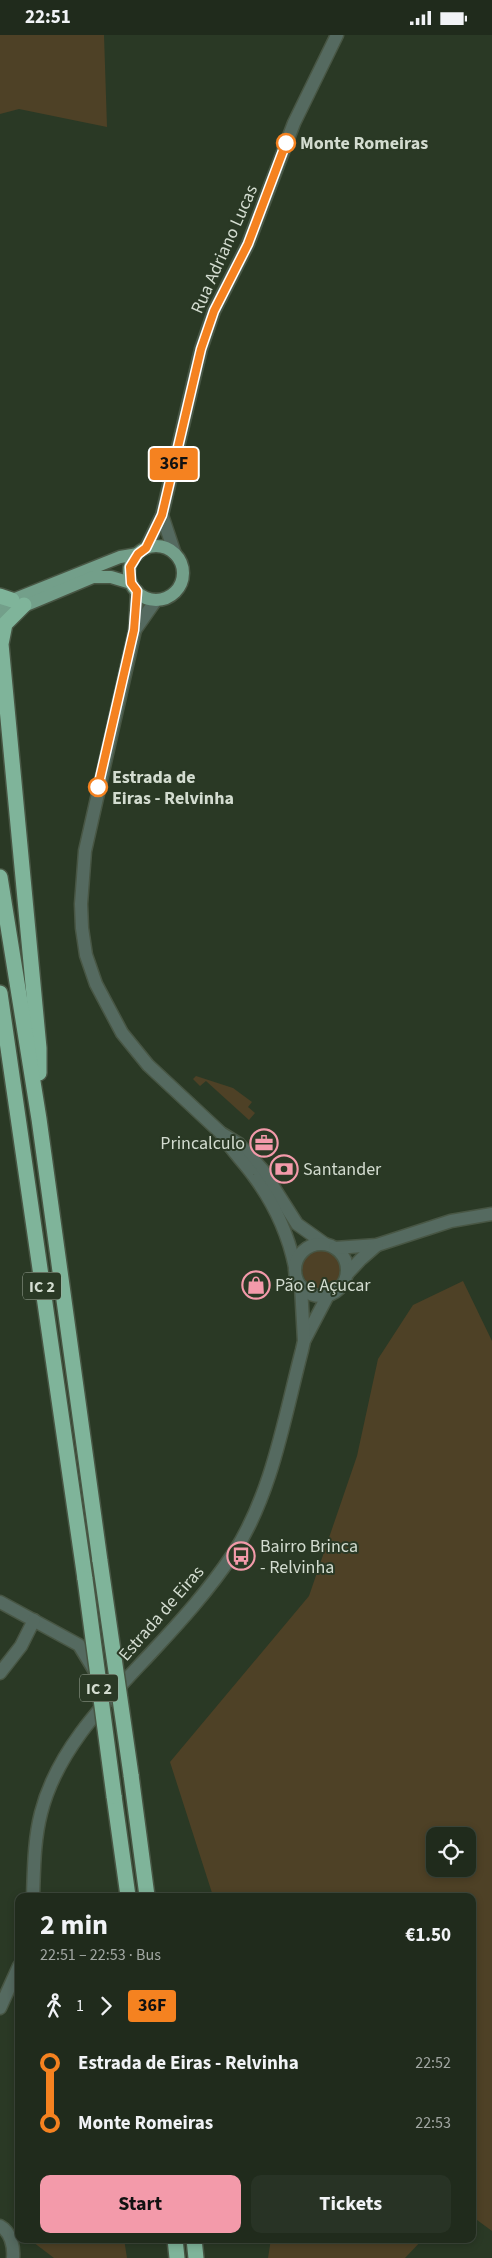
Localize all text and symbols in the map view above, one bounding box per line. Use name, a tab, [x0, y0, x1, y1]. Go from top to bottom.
text: 22:51	[25, 4, 71, 31]
place label: Monte Romeiras	[300, 131, 428, 156]
marker: Monte Romeiras	[276, 133, 296, 153]
street label: Rua Adriano Lucas	[185, 181, 264, 318]
line badge: 36F	[145, 448, 203, 480]
text: 36F	[160, 451, 188, 476]
place label: Estrada de Eiras - Relvinha	[112, 765, 234, 811]
marker: Estrada de Eiras - Relvinha	[88, 777, 108, 797]
office icon: Princalculo	[249, 1128, 279, 1158]
place label: Princalculo	[160, 1131, 245, 1156]
bank icon: Santander	[269, 1154, 299, 1184]
place label: Santander	[303, 1157, 382, 1182]
shop icon: Pão e Açucar	[241, 1270, 271, 1300]
road number: IC 2	[23, 1273, 61, 1299]
place label: Pão e Açucar	[275, 1273, 371, 1298]
place label: Bairro Brinca - Relvinha	[260, 1534, 358, 1580]
bus stop icon: Bairro Brinca - Relvinha	[226, 1541, 256, 1571]
street label: Estrada de Eiras	[113, 1560, 210, 1666]
road number: IC 2	[80, 1675, 118, 1701]
map controls	[426, 1827, 476, 1877]
button: locate	[426, 1827, 476, 1877]
text: 2 min	[40, 1905, 108, 1945]
text: €1.50	[405, 1922, 451, 1949]
text: 22:51 – 22:53 · Bus	[40, 1944, 161, 1966]
icon: walk	[40, 1992, 68, 2020]
icon: forward	[92, 1992, 120, 2020]
text: 36F	[138, 1993, 166, 2018]
text: 1	[76, 1995, 84, 2017]
text: Estrada de Eiras - Relvinha	[78, 2050, 299, 2077]
text: 22:52	[415, 2052, 451, 2074]
text: Monte Romeiras	[78, 2110, 213, 2137]
text: 22:53	[415, 2112, 451, 2134]
button: Start	[40, 2175, 241, 2233]
button: Tickets	[251, 2175, 451, 2233]

